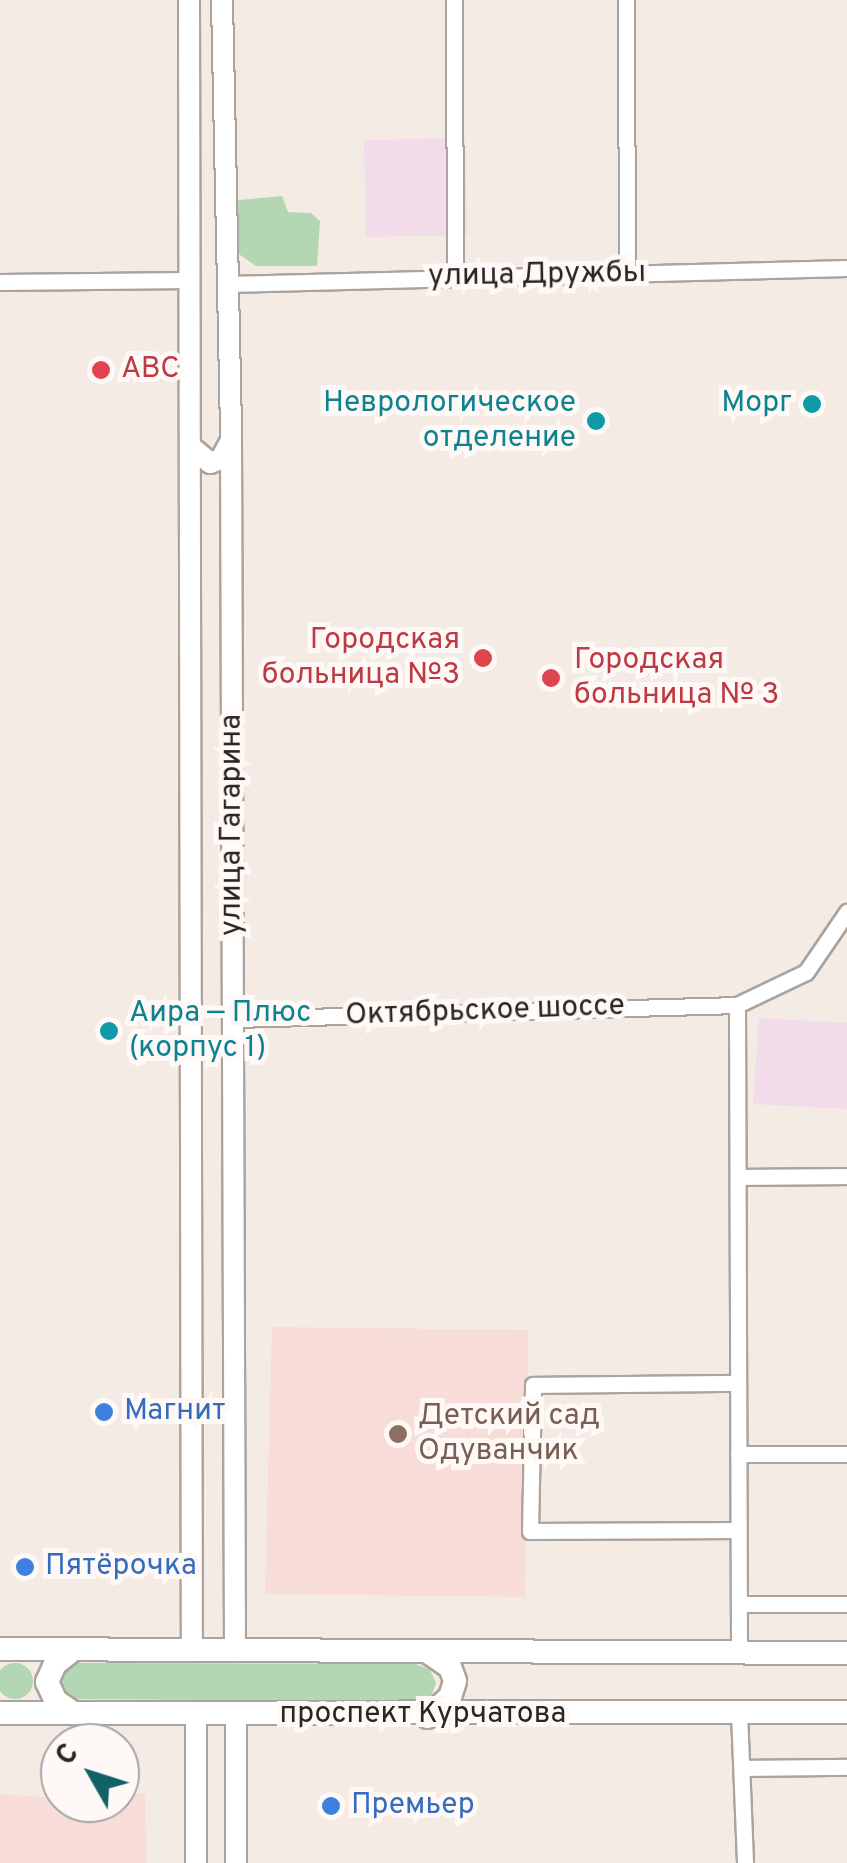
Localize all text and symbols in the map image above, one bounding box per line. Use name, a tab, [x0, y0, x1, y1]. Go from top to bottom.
street label: улица Дружбы	[428, 256, 646, 296]
place label: ABC	[121, 352, 180, 388]
marker: ABC	[90, 359, 112, 381]
place label: Неврологическое отделение	[323, 386, 576, 456]
place label: Морг	[721, 386, 792, 422]
marker: Морг	[801, 393, 823, 415]
marker: Неврологическое отделение	[585, 410, 607, 432]
place label: Городская больница №3	[262, 623, 460, 694]
place label: Городская больница № 3	[574, 643, 779, 714]
marker: Городская больница №3	[470, 645, 496, 671]
marker: Городская больница № 3	[538, 665, 564, 691]
street label: улица Гагарина	[215, 714, 251, 936]
street label: Октябрьское шоссе	[345, 989, 625, 1035]
place label: Аира — Плюс (корпус 1)	[129, 996, 311, 1066]
marker: Аира — Плюс (корпус 1)	[98, 1020, 120, 1042]
place label: Магнит	[124, 1394, 226, 1430]
place label: Детский сад Одуванчик	[418, 1399, 600, 1470]
marker: Магнит	[93, 1401, 115, 1423]
marker: Детский сад Одуванчик	[387, 1423, 409, 1445]
place label: Пятёрочка	[45, 1549, 197, 1585]
marker: Пятёрочка	[14, 1556, 36, 1578]
street label: проспект Курчатова	[280, 1697, 566, 1733]
north arrow	[40, 1723, 140, 1823]
text: С	[49, 1737, 88, 1774]
place label: Премьер	[351, 1788, 475, 1824]
marker: Премьер	[320, 1795, 342, 1817]

